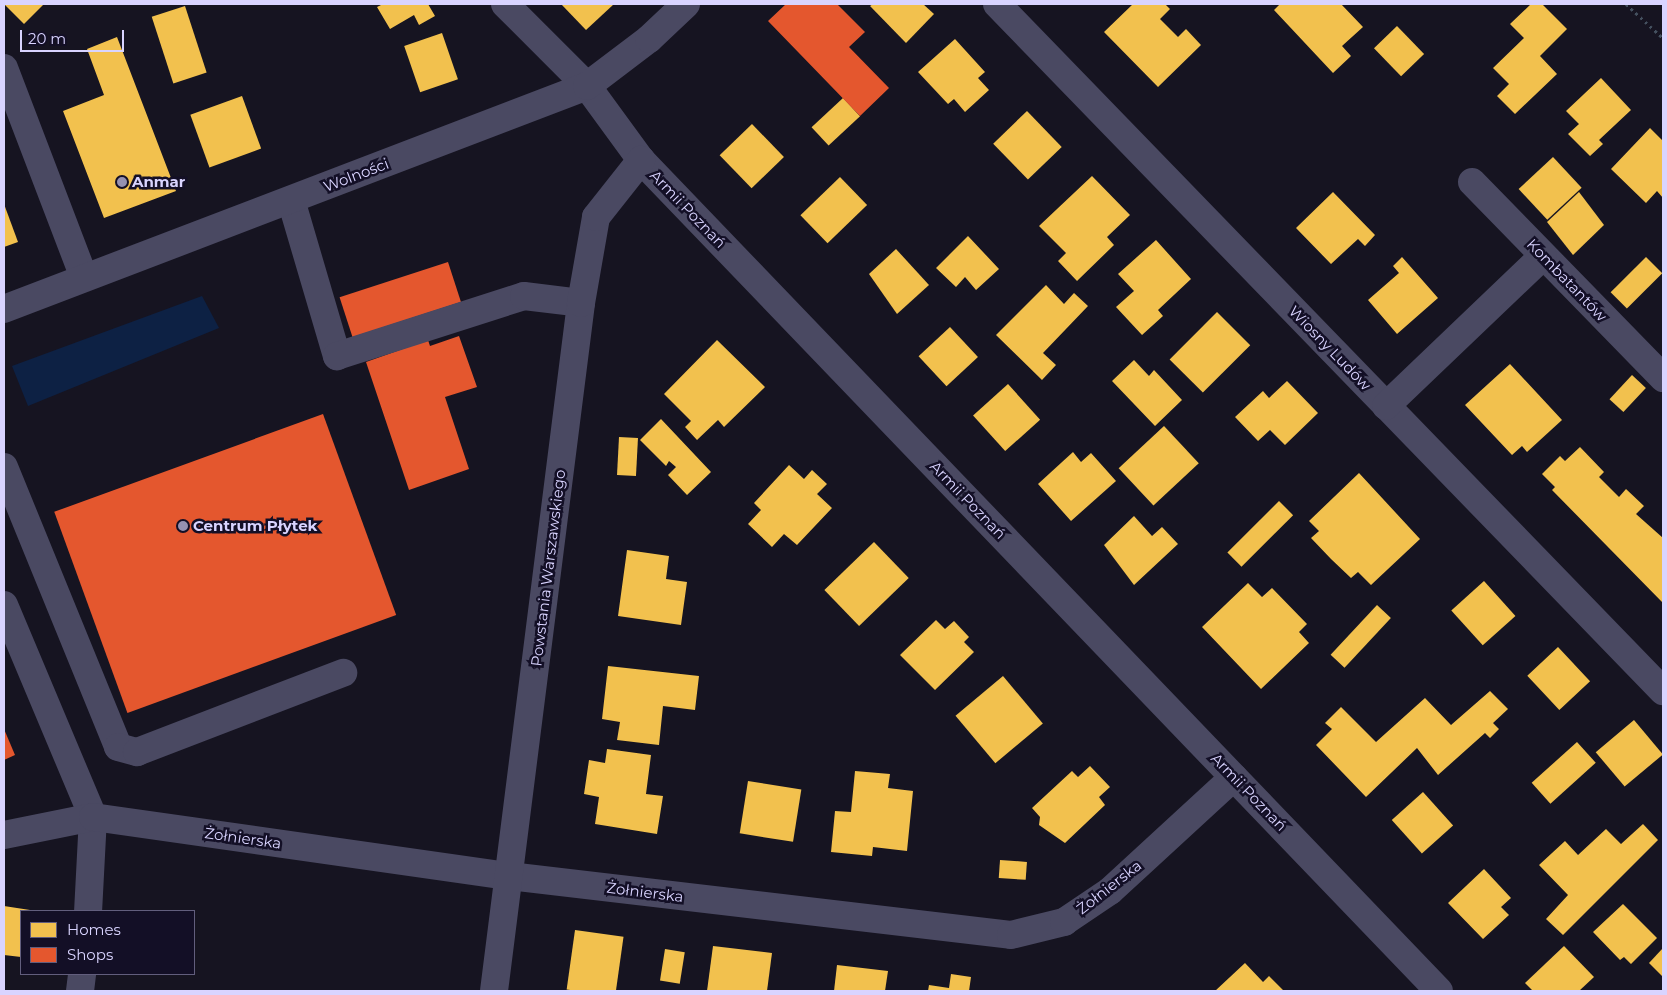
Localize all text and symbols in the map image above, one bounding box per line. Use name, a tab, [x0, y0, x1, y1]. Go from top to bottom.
scale bar	[22, 20, 126, 52]
text: 20 m	[28, 29, 66, 48]
street label: Wolności	[321, 154, 391, 196]
street label: Armii Poznań	[646, 166, 730, 252]
place label: Anmar	[132, 173, 185, 191]
marker: Anmar	[116, 176, 128, 188]
street label: Kombatantów	[1523, 235, 1611, 325]
street label: Wiosny Ludów	[1285, 302, 1375, 394]
street label: Armii Poznań	[926, 457, 1010, 543]
street label: Powstania Warszawskiego	[527, 469, 569, 667]
place label: Centrum Płytek	[193, 517, 317, 535]
marker: Centrum Płytek	[177, 520, 189, 532]
street label: Armii Poznań	[1207, 749, 1291, 835]
street label: Żołnierska	[203, 824, 283, 852]
street label: Żołnierska	[1073, 856, 1145, 918]
street label: Żołnierska	[606, 878, 684, 906]
legend	[20, 910, 195, 975]
text: Homes	[67, 920, 121, 939]
text: Shops	[67, 945, 113, 964]

